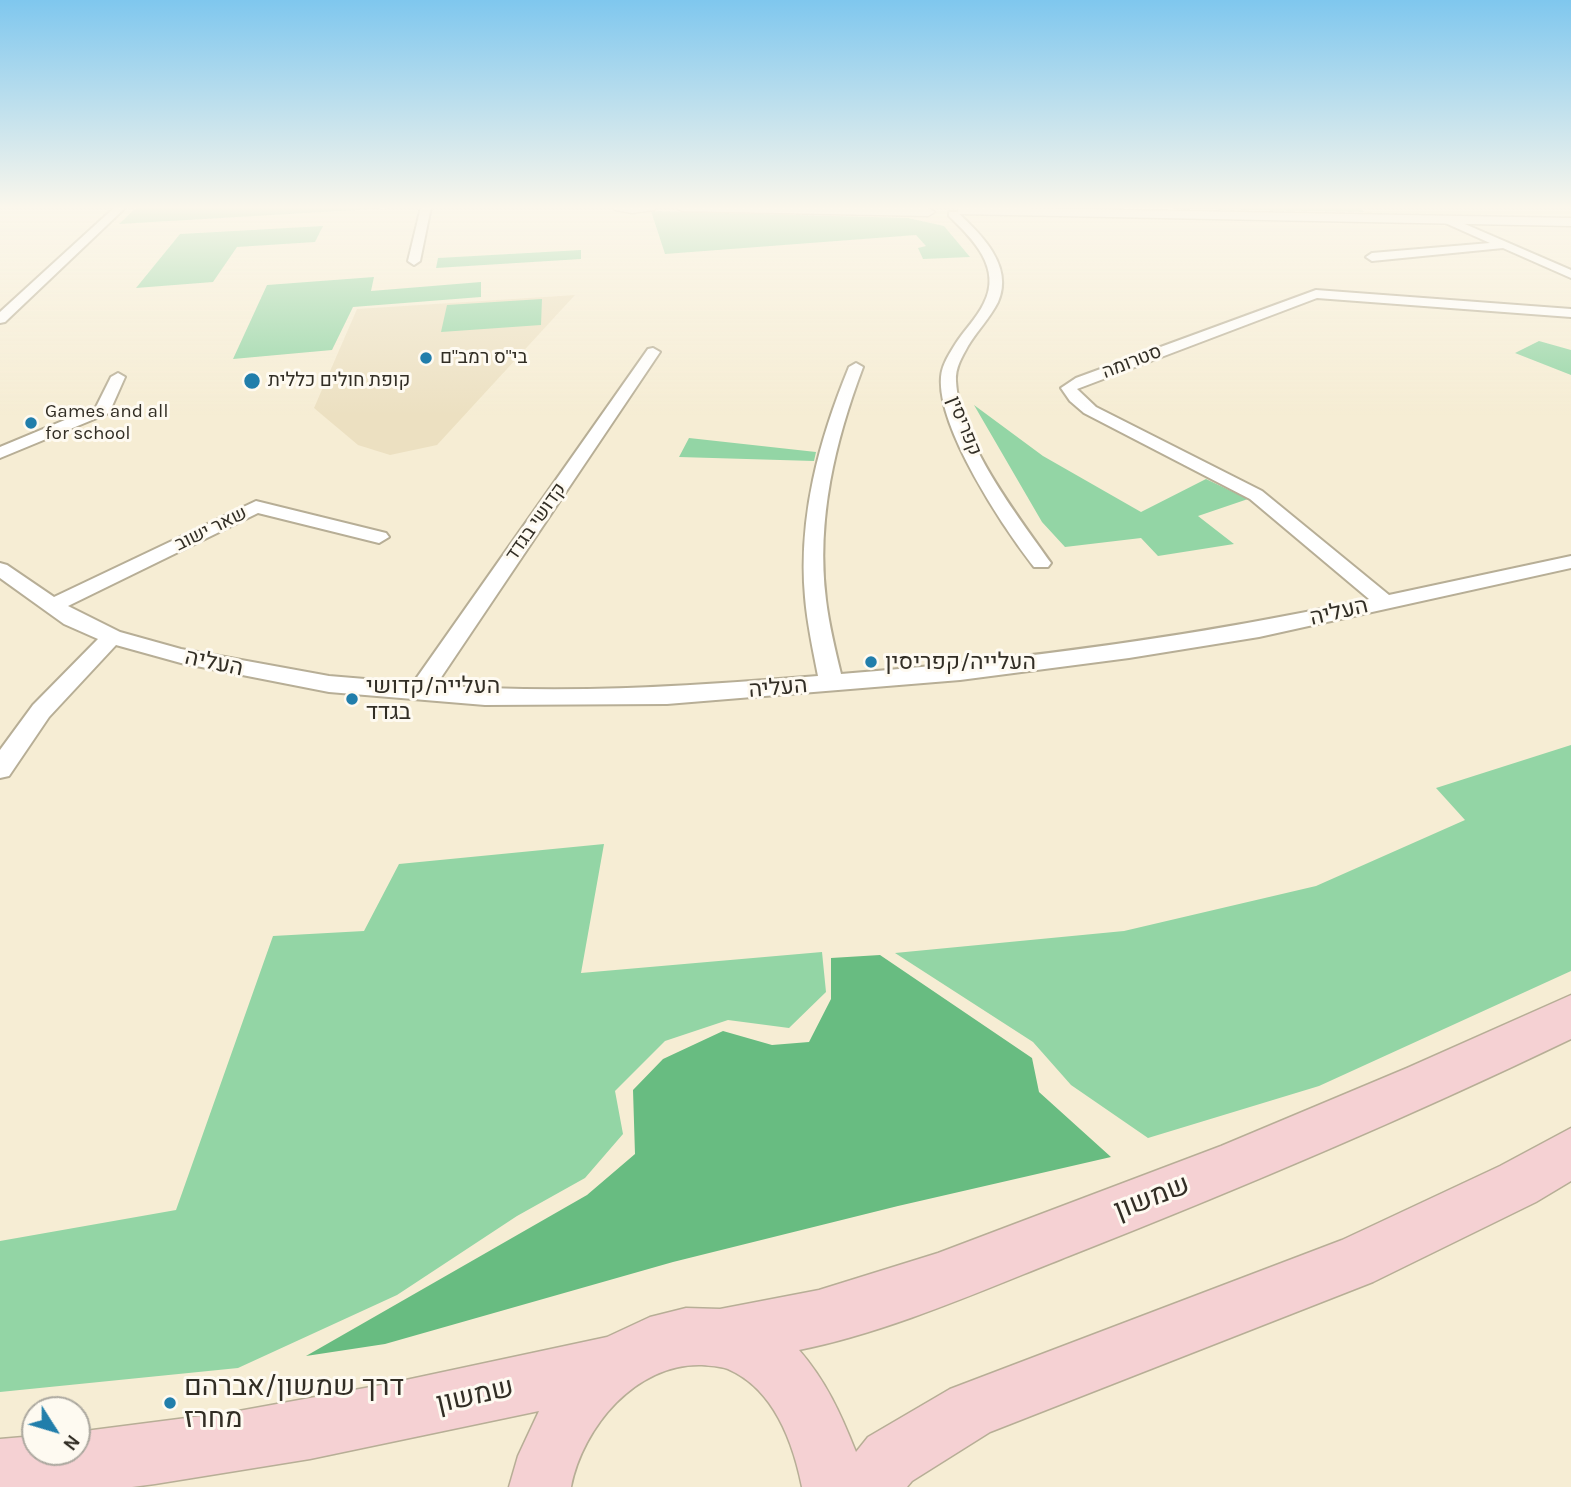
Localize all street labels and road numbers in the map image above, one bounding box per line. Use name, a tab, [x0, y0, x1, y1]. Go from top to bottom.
street label: סטרומה	[1099, 340, 1165, 384]
street label: קפריסין	[942, 393, 986, 459]
street label: קדושי בגדד	[501, 479, 571, 565]
street label: שאר ישוב	[171, 502, 251, 556]
street label: העליה	[1307, 592, 1371, 632]
street label: העליה	[182, 643, 246, 683]
street label: העליה	[747, 672, 809, 704]
street label: שמשון	[1109, 1168, 1195, 1228]
street label: שמשון	[433, 1371, 517, 1421]

